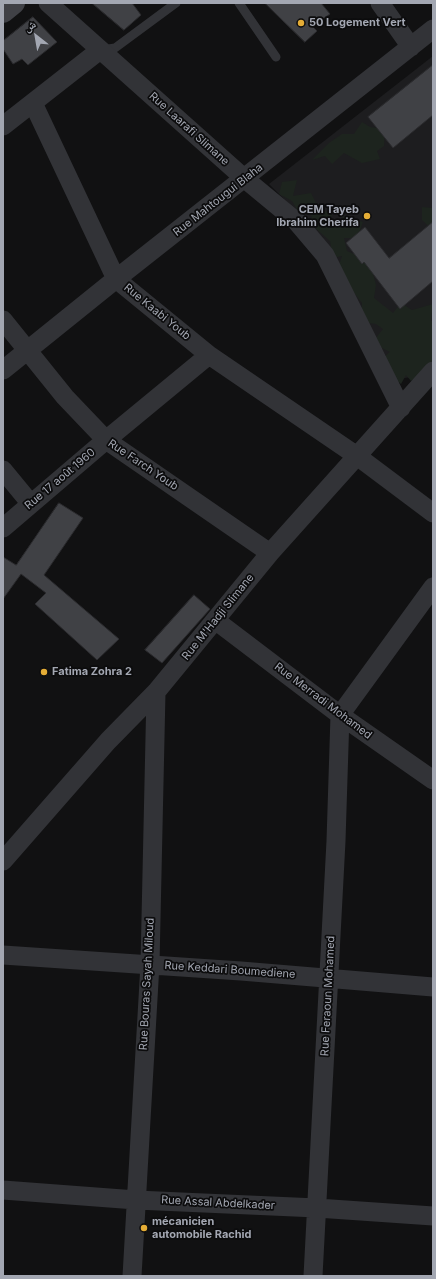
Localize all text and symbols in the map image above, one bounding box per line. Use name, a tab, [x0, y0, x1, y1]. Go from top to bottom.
north arrow	[16, 16, 56, 56]
place label: 50 Logement Vert	[309, 16, 405, 30]
text: ش	[21, 17, 38, 35]
marker: 50 Logement Vert	[296, 18, 306, 28]
street label: Rue Laarafi Slimane	[146, 90, 232, 168]
street label: Rue Mahtougui Blaha	[171, 161, 265, 239]
place label: CEM Tayeb Ibrahim Cherifa	[276, 203, 359, 229]
marker: CEM Tayeb Ibrahim Cherifa	[362, 211, 372, 221]
street label: Rue Kaabi Youb	[121, 281, 193, 343]
street label: Rue Farch Youb	[105, 437, 181, 493]
street label: Rue 17 août 1960	[22, 446, 98, 512]
street label: Rue M'Hadji Slimane	[179, 571, 257, 663]
street label: Rue Merradi Mohamed	[272, 660, 374, 742]
place label: Fatima Zohra 2	[52, 665, 132, 679]
marker: Fatima Zohra 2	[39, 667, 49, 677]
street label: Rue Bouras Sayah Miloud	[137, 917, 157, 1051]
street label: Rue Feraoun Mohamed	[318, 935, 338, 1057]
street label: Rue Keddari Boumediene	[164, 959, 296, 981]
street label: Rue Assal Abdelkader	[161, 1193, 275, 1213]
place label: mécanicien automobile Rachid	[152, 1215, 252, 1241]
marker: mécanicien automobile Rachid	[139, 1223, 149, 1233]

